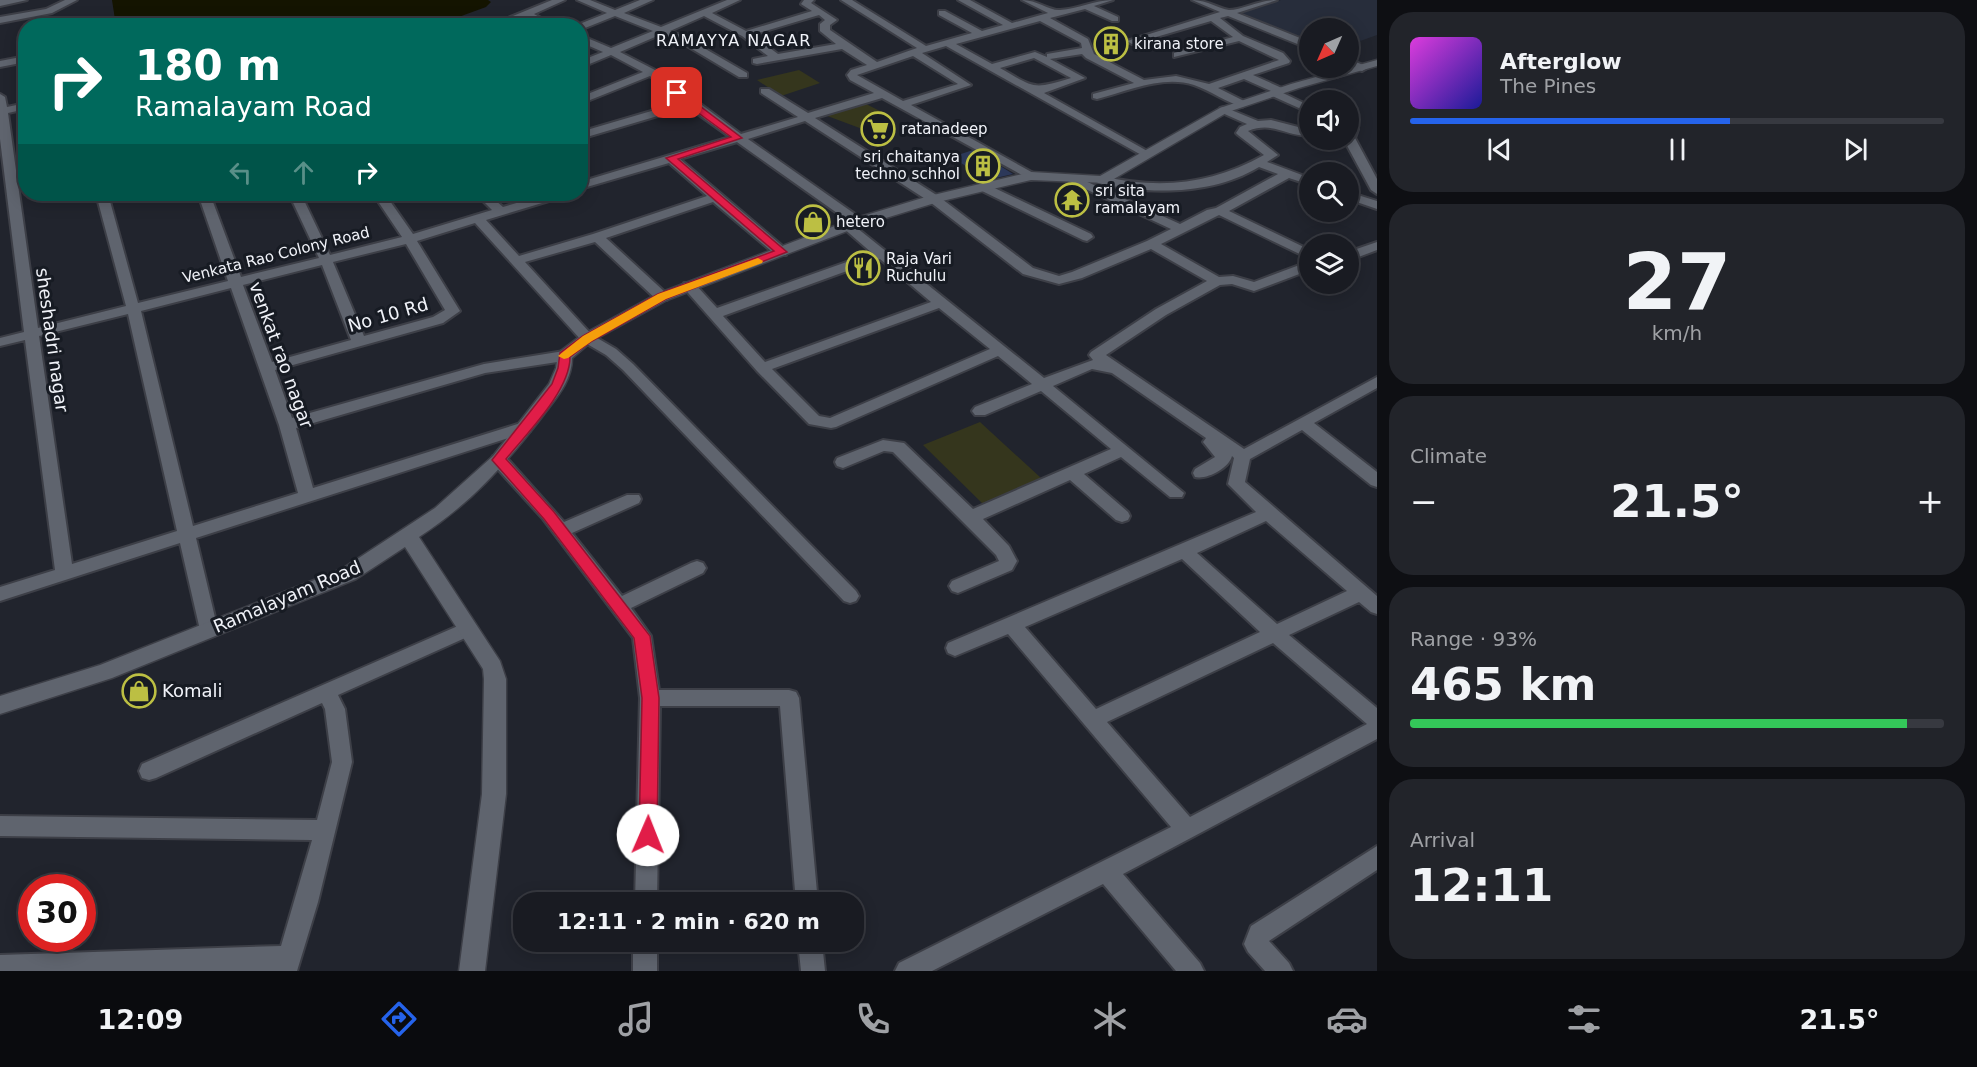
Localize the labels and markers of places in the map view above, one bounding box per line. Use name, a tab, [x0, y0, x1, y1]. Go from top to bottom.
building icon: kirana store	[1093, 26, 1129, 62]
place label: kirana store	[1134, 35, 1224, 53]
pin	[651, 67, 702, 118]
supermarket icon: ratanadeep	[860, 111, 896, 147]
place label: ratanadeep	[901, 120, 988, 138]
place label: sri chaitanya techno schhol	[855, 148, 960, 183]
building icon: sri chaitanya techno schhol	[965, 148, 1001, 184]
temple icon: sri sita ramalayam	[1054, 182, 1090, 218]
place label: sri sita ramalayam	[1095, 182, 1180, 217]
shop icon: hetero	[795, 204, 831, 240]
place label: hetero	[836, 213, 885, 231]
restaurant icon: Raja Vari Ruchulu	[845, 250, 881, 286]
place label: Raja Vari Ruchulu	[886, 250, 952, 285]
shop icon: Komali	[121, 673, 157, 709]
place label: Komali	[162, 680, 223, 701]

